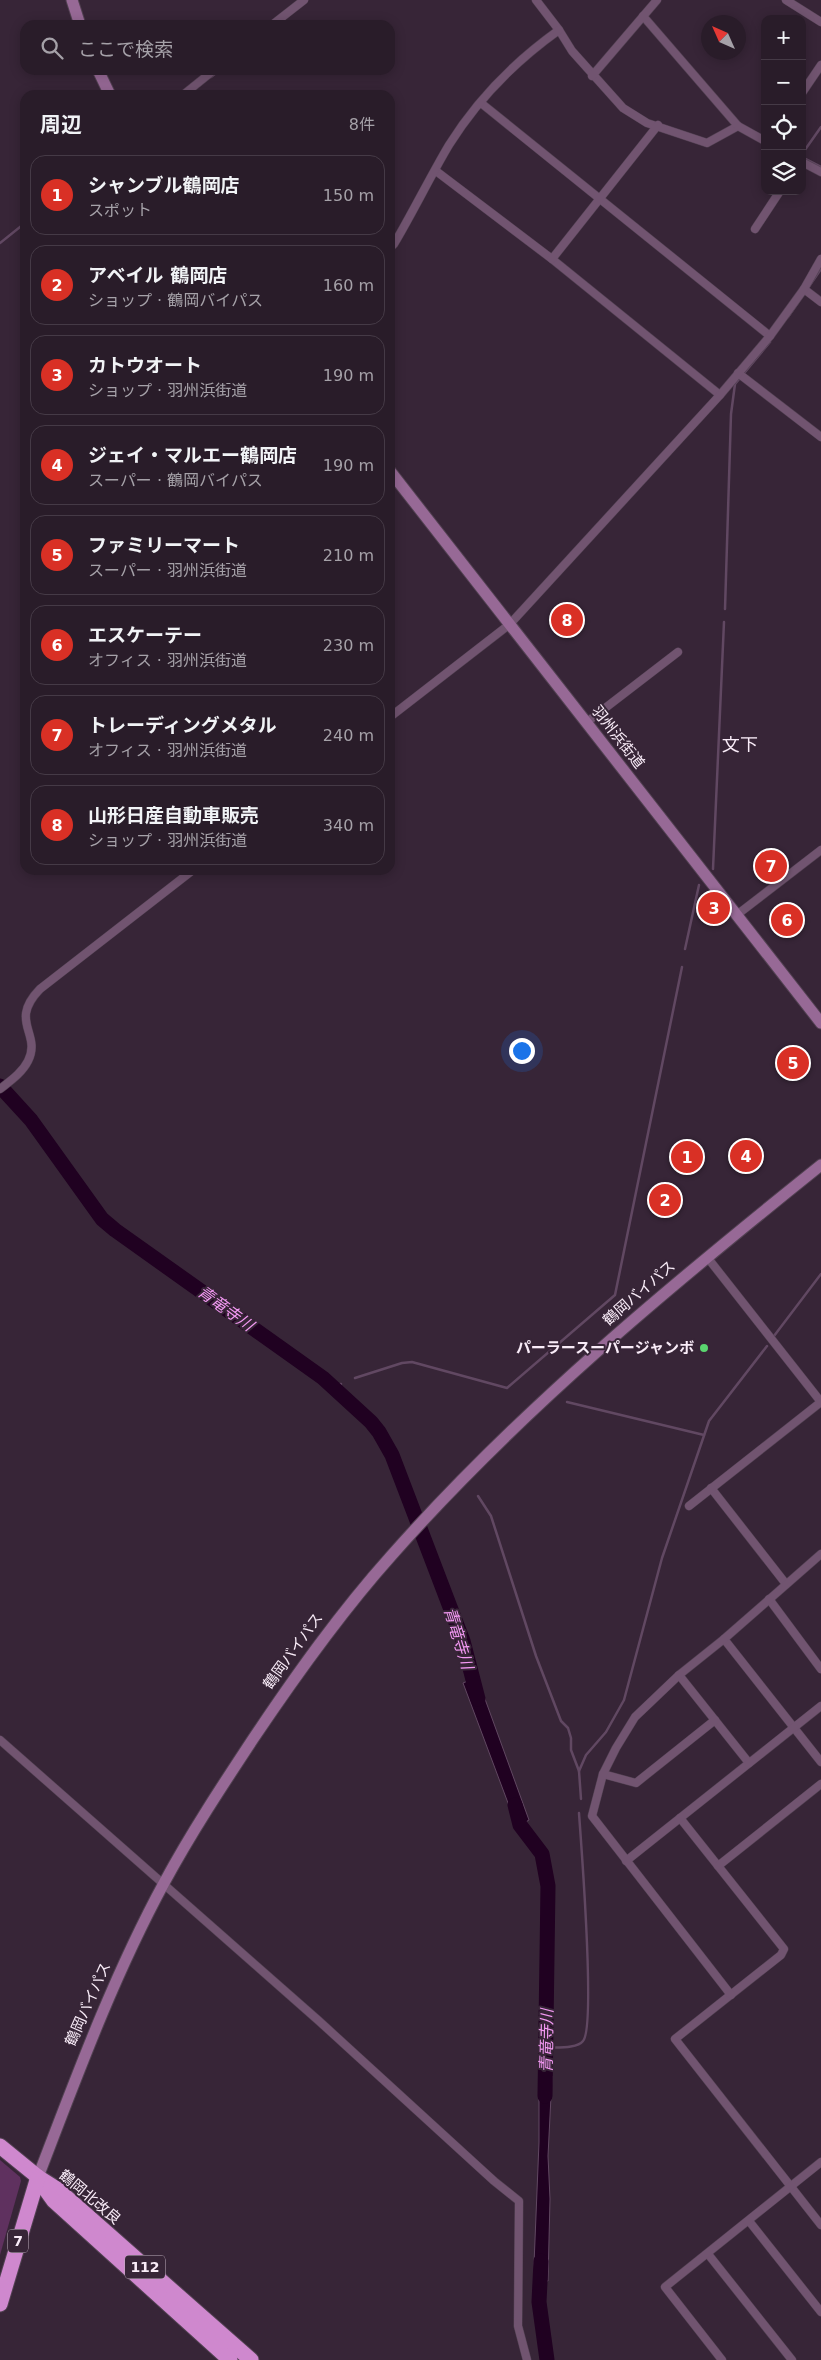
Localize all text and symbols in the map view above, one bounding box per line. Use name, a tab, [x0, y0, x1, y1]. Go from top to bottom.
north arrow	[701, 15, 746, 60]
map controls	[761, 15, 806, 195]
button: +	[761, 15, 806, 60]
search box	[20, 20, 395, 75]
icon: search	[38, 34, 66, 62]
text: ここで検索	[78, 38, 173, 60]
button: −	[761, 60, 806, 105]
button: locate	[761, 105, 806, 150]
text: 周辺	[40, 113, 82, 137]
text: 8件	[349, 115, 375, 134]
button: layers	[761, 150, 806, 195]
text: シャンブル鶴岡店	[88, 174, 239, 196]
text: 1	[51, 186, 63, 205]
text: 150 m	[323, 186, 374, 205]
text: スポット	[88, 201, 152, 220]
text: アベイル 鶴岡店	[88, 264, 227, 286]
text: 2	[51, 276, 63, 295]
text: 160 m	[323, 276, 374, 295]
text: ショップ · 鶴岡バイパス	[88, 291, 263, 310]
text: カトウオート	[88, 354, 202, 376]
text: 3	[51, 366, 63, 385]
text: 190 m	[323, 366, 374, 385]
text: ショップ · 羽州浜街道	[88, 381, 247, 400]
text: ジェイ・マルエー鶴岡店	[88, 444, 297, 466]
text: 4	[51, 456, 63, 475]
text: 190 m	[323, 456, 374, 475]
text: スーパー · 鶴岡バイパス	[88, 471, 263, 490]
text: ファミリーマート	[88, 534, 240, 556]
text: 5	[51, 546, 63, 565]
text: 210 m	[323, 546, 374, 565]
text: スーパー · 羽州浜街道	[88, 561, 247, 580]
pin: 8	[551, 601, 583, 639]
text: エスケーテー	[88, 624, 202, 646]
text: 6	[51, 636, 63, 655]
text: 230 m	[323, 636, 374, 655]
text: オフィス · 羽州浜街道	[88, 651, 247, 670]
street label: 羽州浜街道	[588, 702, 648, 772]
text: トレーディングメタル	[88, 714, 277, 736]
text: 7	[51, 726, 63, 745]
text: 240 m	[323, 726, 374, 745]
district label: 文下	[722, 734, 758, 755]
text: オフィス · 羽州浜街道	[88, 741, 247, 760]
text: 山形日産自動車販売	[88, 804, 259, 826]
text: 8	[51, 816, 63, 835]
text: 340 m	[323, 816, 374, 835]
text: ショップ · 羽州浜街道	[88, 831, 247, 850]
pin: 7	[755, 847, 787, 885]
pin: 3	[698, 889, 730, 927]
pin: 6	[771, 901, 803, 939]
your location	[509, 1038, 535, 1064]
pin: 5	[777, 1044, 809, 1082]
pin: 4	[730, 1137, 762, 1175]
pin: 1	[671, 1138, 703, 1176]
pin: 2	[649, 1181, 681, 1219]
street label: 鶴岡バイパス	[599, 1257, 679, 1329]
water label: 青竜寺川	[194, 1282, 259, 1336]
place label: パーラースーパージャンボ	[516, 1339, 694, 1357]
marker: パーラースーパージャンボ	[698, 1342, 710, 1354]
water label: 青竜寺川	[440, 1605, 478, 1673]
street label: 鶴岡バイパス	[259, 1609, 327, 1693]
street label: 鶴岡バイパス	[62, 1959, 114, 2049]
water label: 青竜寺川	[536, 2007, 557, 2073]
street label: 鶴岡北改良	[55, 2166, 125, 2228]
road number: 7	[8, 2230, 28, 2252]
road number: 112	[125, 2256, 165, 2278]

